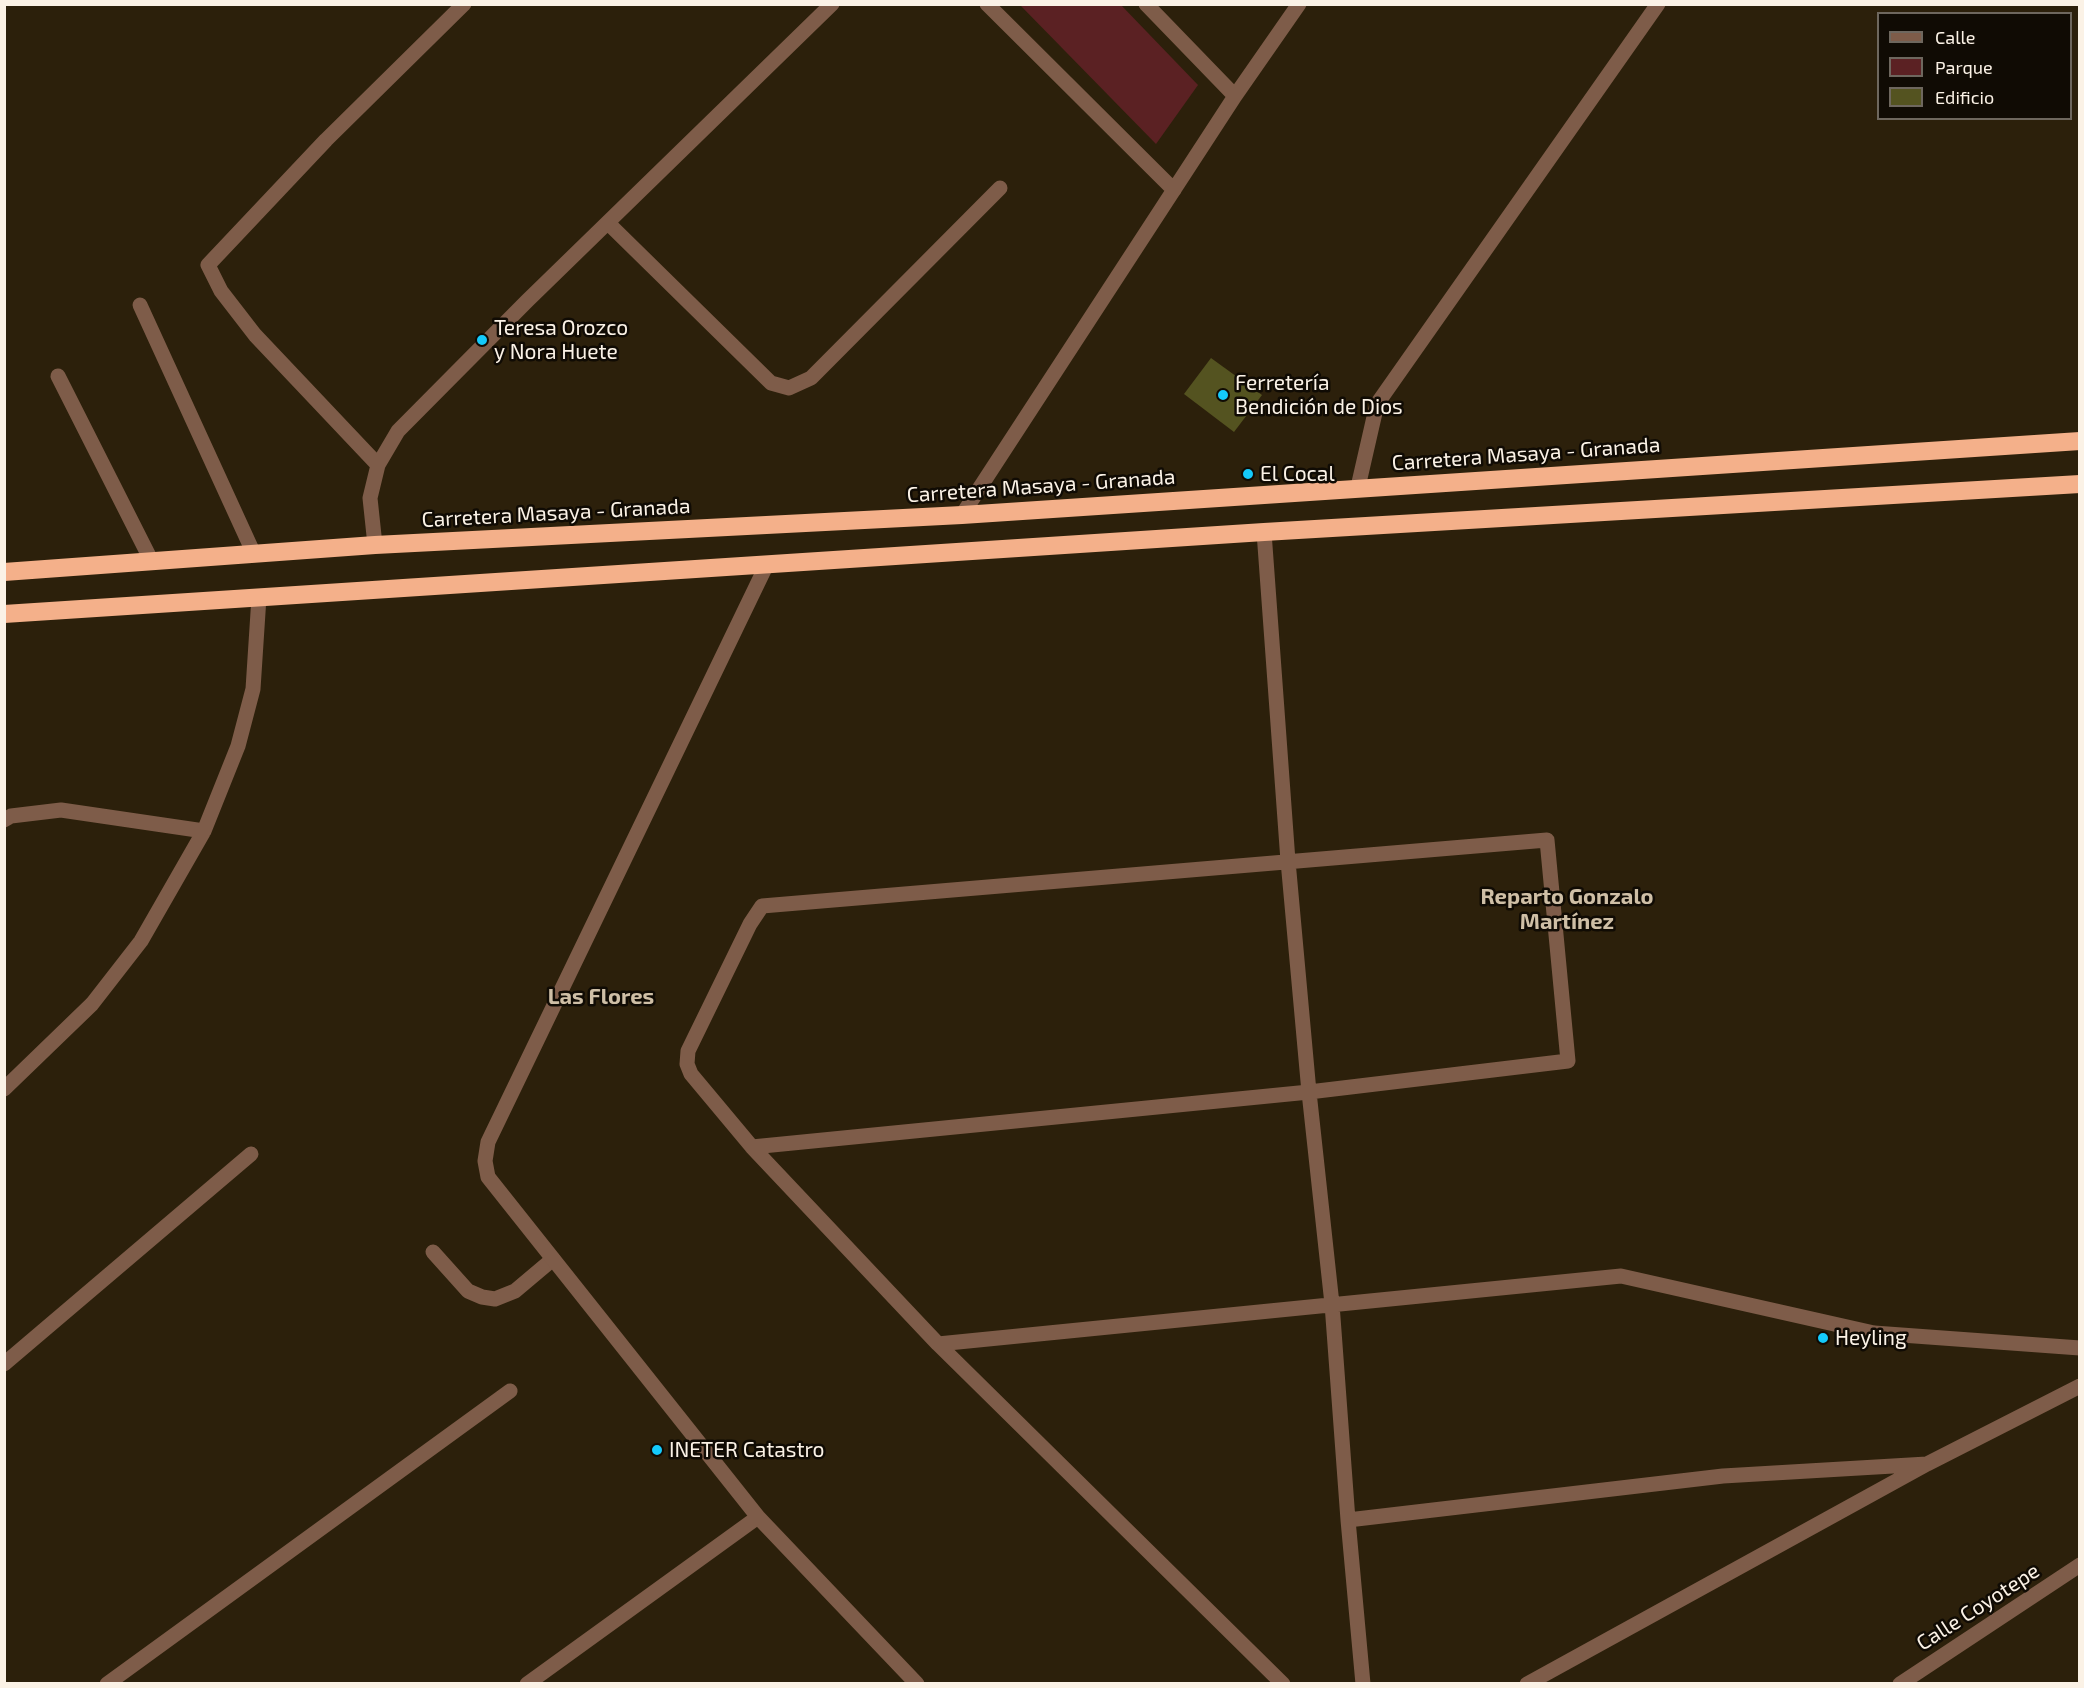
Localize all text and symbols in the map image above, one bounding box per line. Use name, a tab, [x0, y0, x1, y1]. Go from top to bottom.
legend	[1877, 12, 2072, 120]
text: Calle	[1935, 26, 1976, 48]
text: Parque	[1935, 56, 1993, 78]
text: Edificio	[1935, 86, 1994, 108]
place label: Teresa Orozco y Nora Huete	[494, 315, 628, 365]
marker: Teresa Orozco y Nora Huete	[475, 333, 489, 347]
place label: Ferretería Bendición de Dios	[1235, 370, 1403, 420]
marker: Ferretería Bendición de Dios	[1216, 388, 1230, 402]
street label: Carretera Masaya - Granada	[1391, 432, 1661, 476]
place label: El Cocal	[1260, 461, 1335, 487]
street label: Carretera Masaya - Granada	[906, 464, 1176, 508]
marker: El Cocal	[1241, 467, 1255, 481]
street label: Carretera Masaya - Granada	[421, 493, 691, 533]
district label: Reparto Gonzalo Martínez	[1480, 884, 1654, 936]
district label: Las Flores	[548, 984, 654, 1010]
place label: Heyling	[1835, 1325, 1907, 1351]
marker: Heyling	[1816, 1331, 1830, 1345]
place label: INETER Catastro	[669, 1437, 824, 1463]
marker: INETER Catastro	[650, 1443, 664, 1457]
street label: Calle Coyotepe	[1912, 1558, 2044, 1656]

